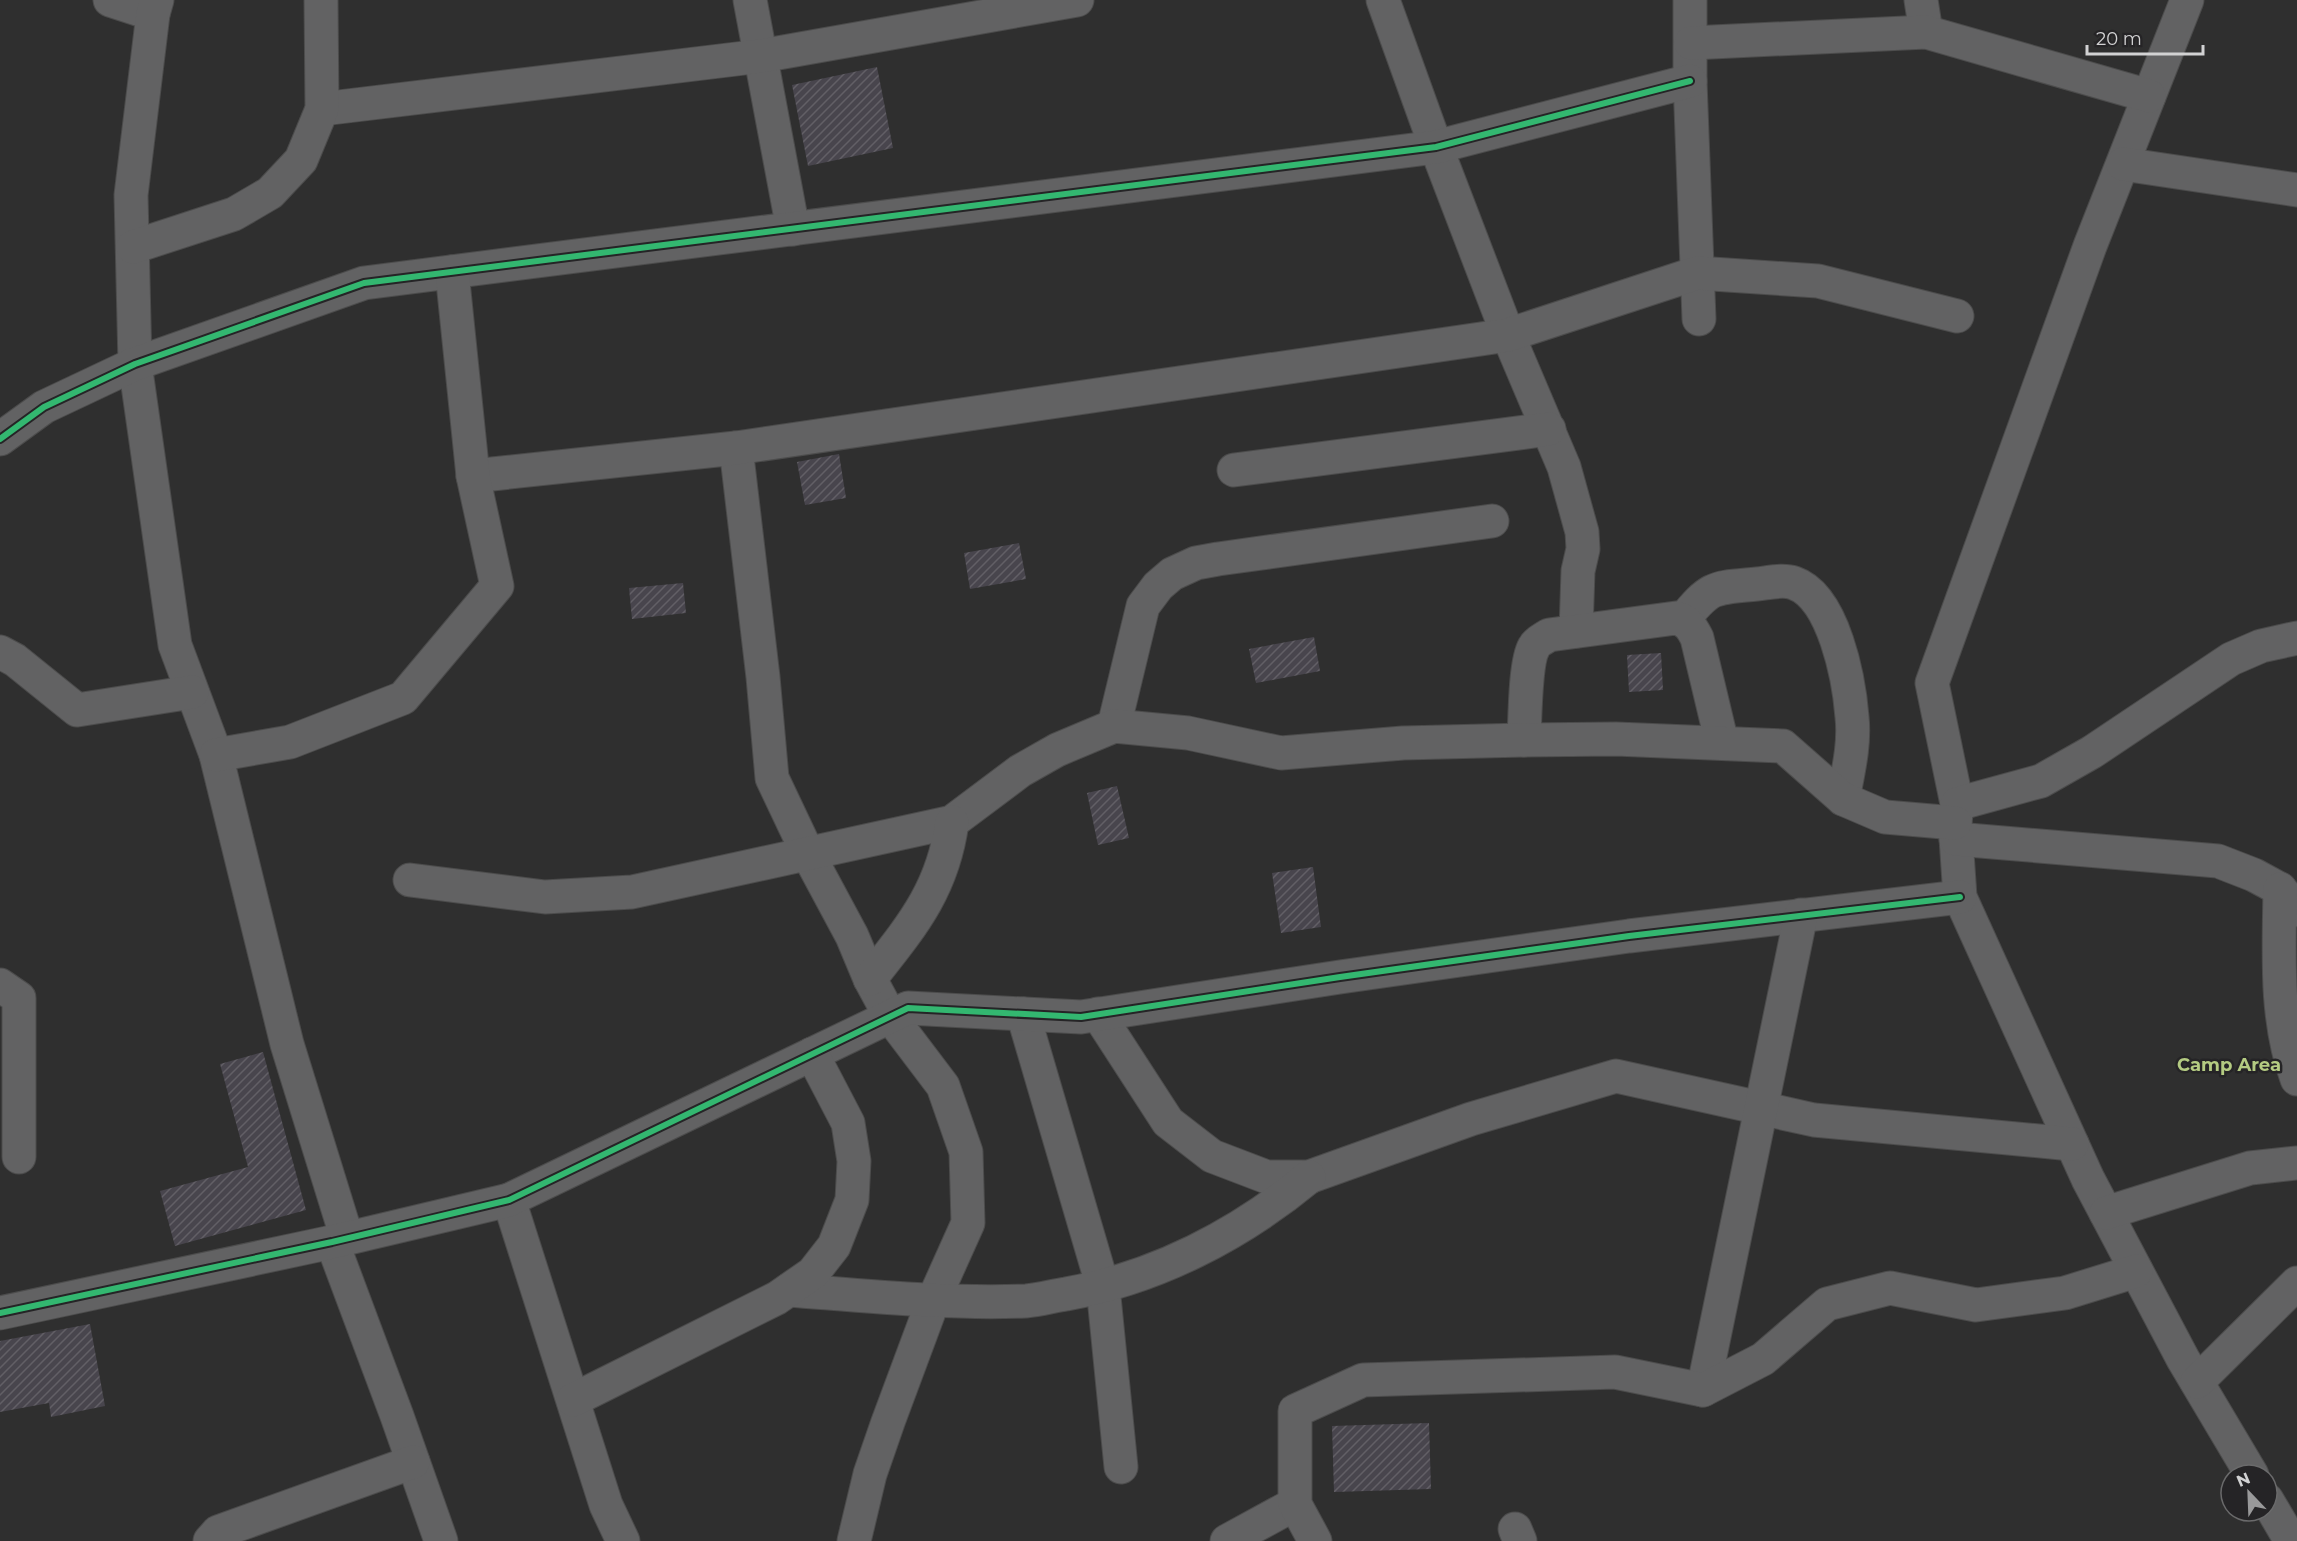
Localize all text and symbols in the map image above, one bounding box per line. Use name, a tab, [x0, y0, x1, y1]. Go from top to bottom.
scale bar	[2087, 18, 2202, 56]
text: 20 m	[2096, 28, 2142, 50]
district label: Camp Area	[2177, 1054, 2281, 1076]
north arrow	[2219, 1463, 2279, 1523]
text: N	[2234, 1468, 2253, 1491]

